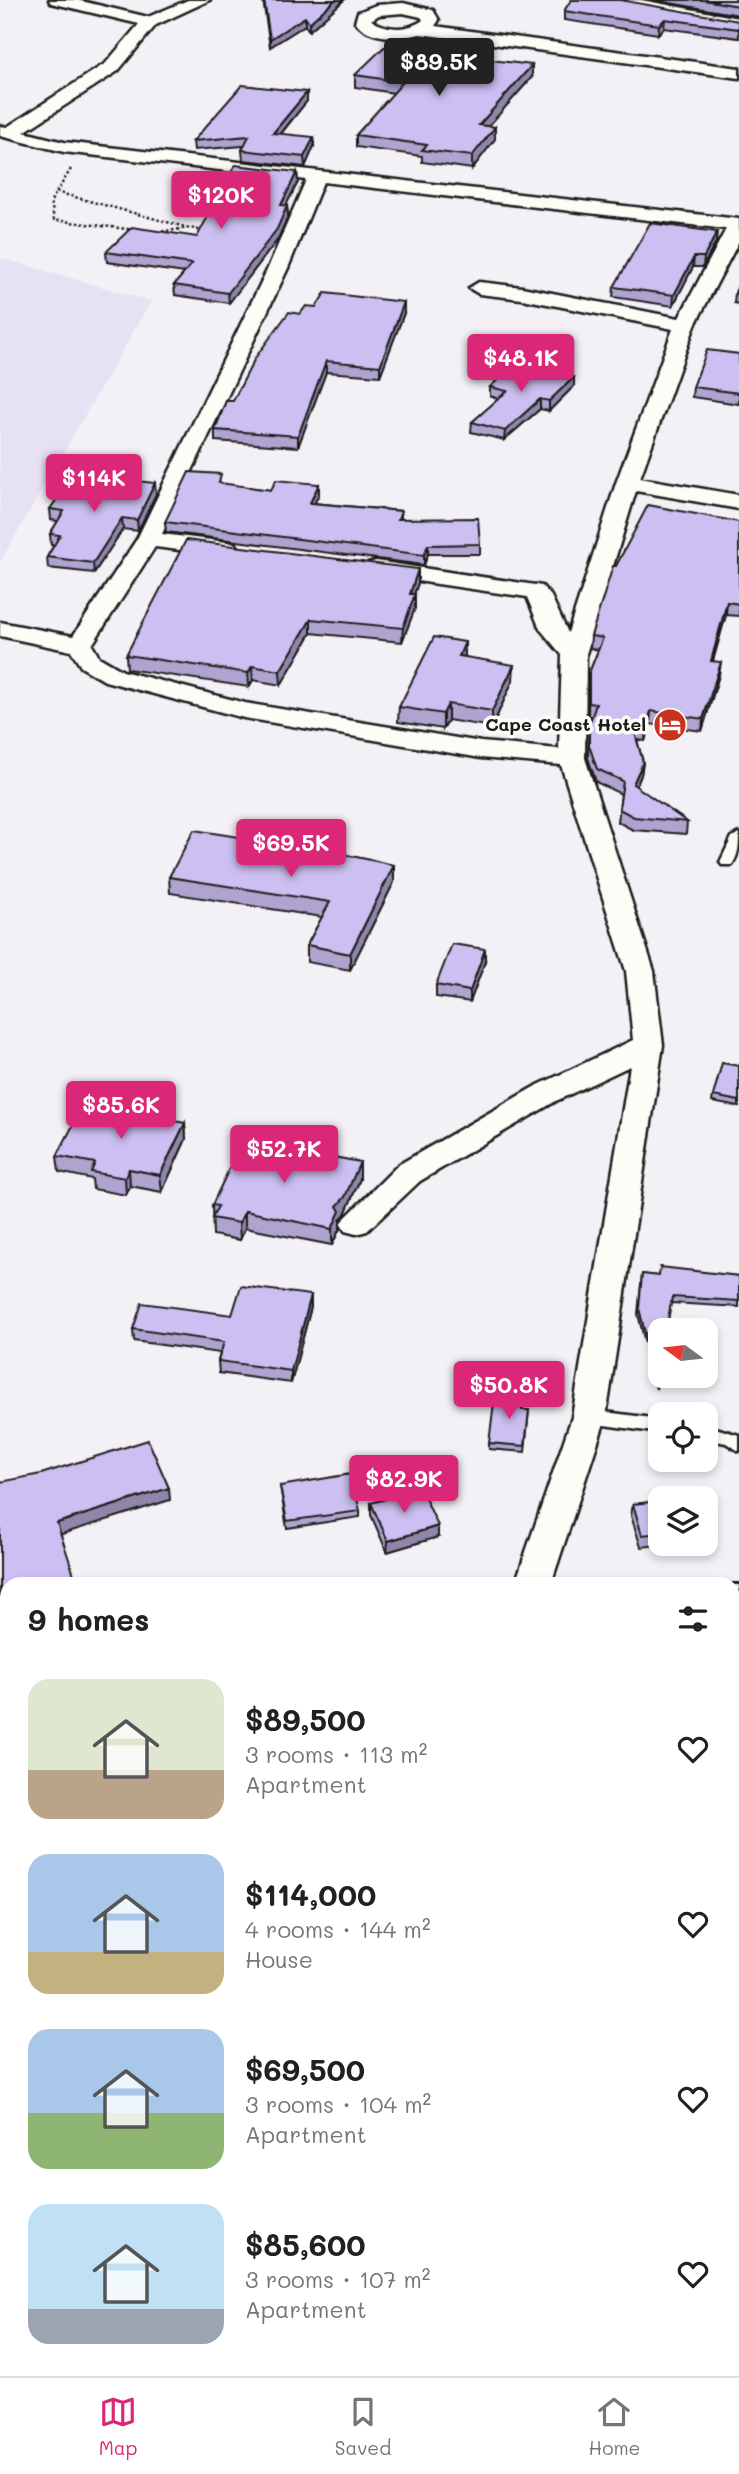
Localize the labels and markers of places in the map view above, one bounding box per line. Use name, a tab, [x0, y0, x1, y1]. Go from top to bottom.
pin: $89.5K	[382, 38, 496, 98]
pin: $120K	[172, 172, 270, 231]
pin: $48.1K	[464, 334, 578, 394]
pin: $114K	[45, 454, 143, 514]
hotel icon: Cape Coast Hotel	[651, 706, 689, 744]
place label: Cape Coast Hotel	[485, 712, 646, 736]
pin: $69.5K	[234, 820, 348, 879]
pin: $85.6K	[64, 1082, 178, 1141]
pin: $52.7K	[227, 1126, 341, 1185]
pin: $50.8K	[452, 1362, 566, 1421]
pin: $82.9K	[347, 1456, 461, 1515]

